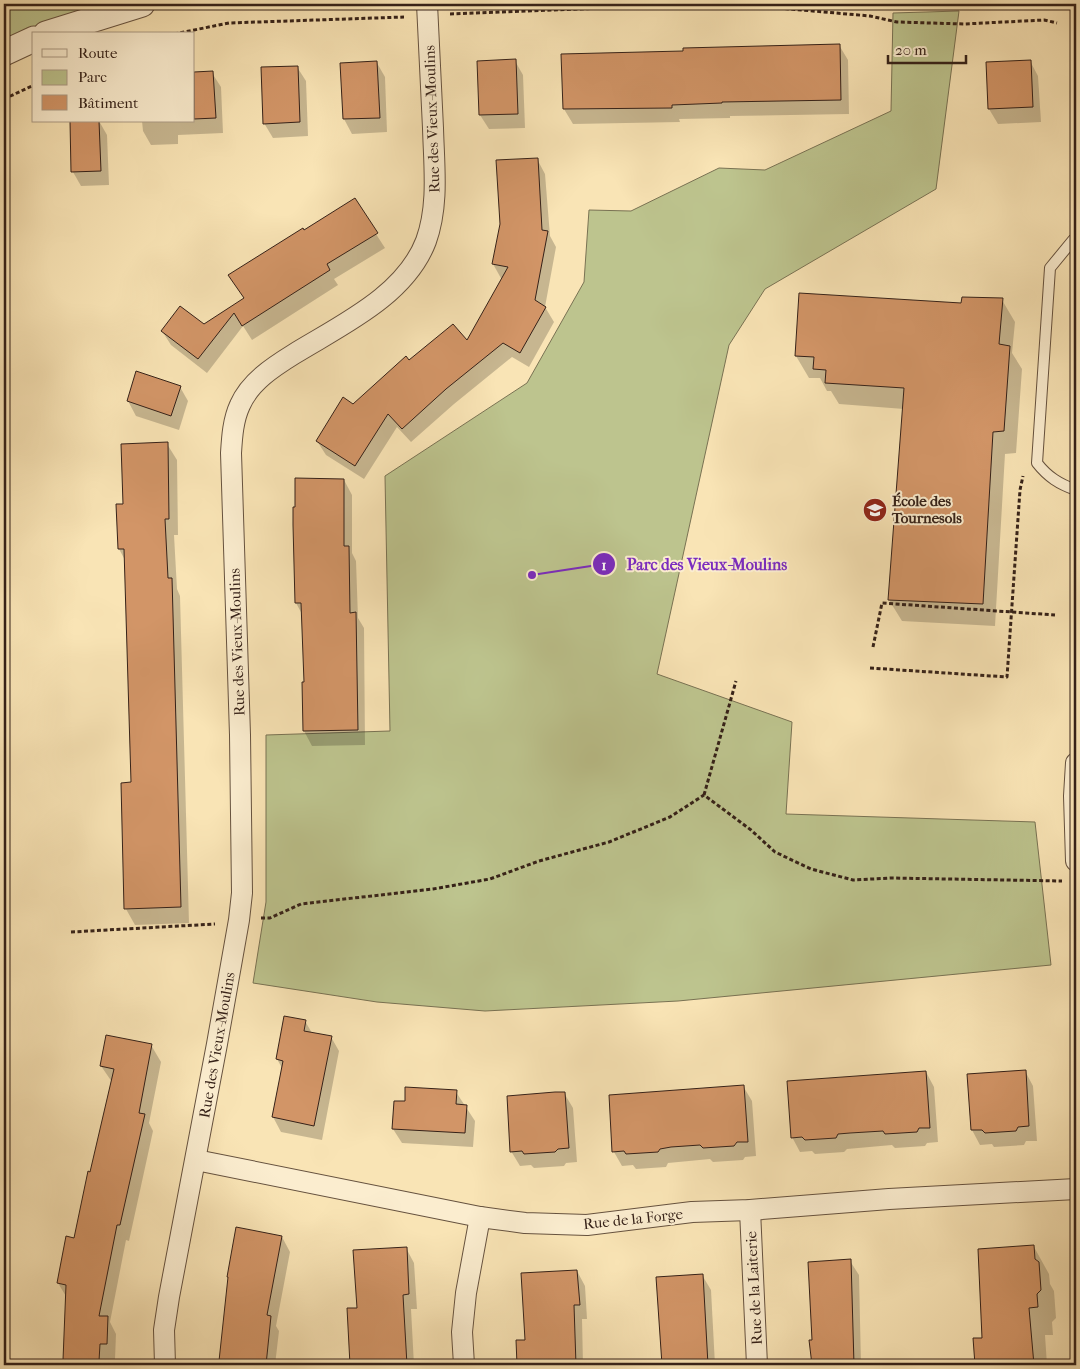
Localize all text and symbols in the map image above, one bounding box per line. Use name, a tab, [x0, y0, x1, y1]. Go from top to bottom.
legend	[32, 32, 195, 122]
scale bar	[888, 32, 965, 64]
text: 20 m	[895, 41, 927, 59]
text: Route	[78, 44, 118, 62]
street label: Rue des Vieux-Moulins	[420, 44, 444, 193]
text: Parc	[78, 68, 107, 86]
text: Bâtiment	[78, 94, 139, 112]
place label: École des Tournesols	[891, 492, 962, 527]
school or university icon: École des Tournesols	[862, 497, 888, 523]
callout: Parc des Vieux-Moulins	[592, 549, 797, 580]
text: Parc des Vieux-Moulins	[627, 555, 787, 574]
text: 1	[601, 556, 607, 574]
street label: Rue des Vieux-Moulins	[225, 567, 249, 716]
street label: Rue des Vieux-Moulins	[195, 970, 239, 1119]
street label: Rue de la Forge	[582, 1205, 684, 1233]
street label: Rue de la Laiterie	[742, 1230, 766, 1345]

